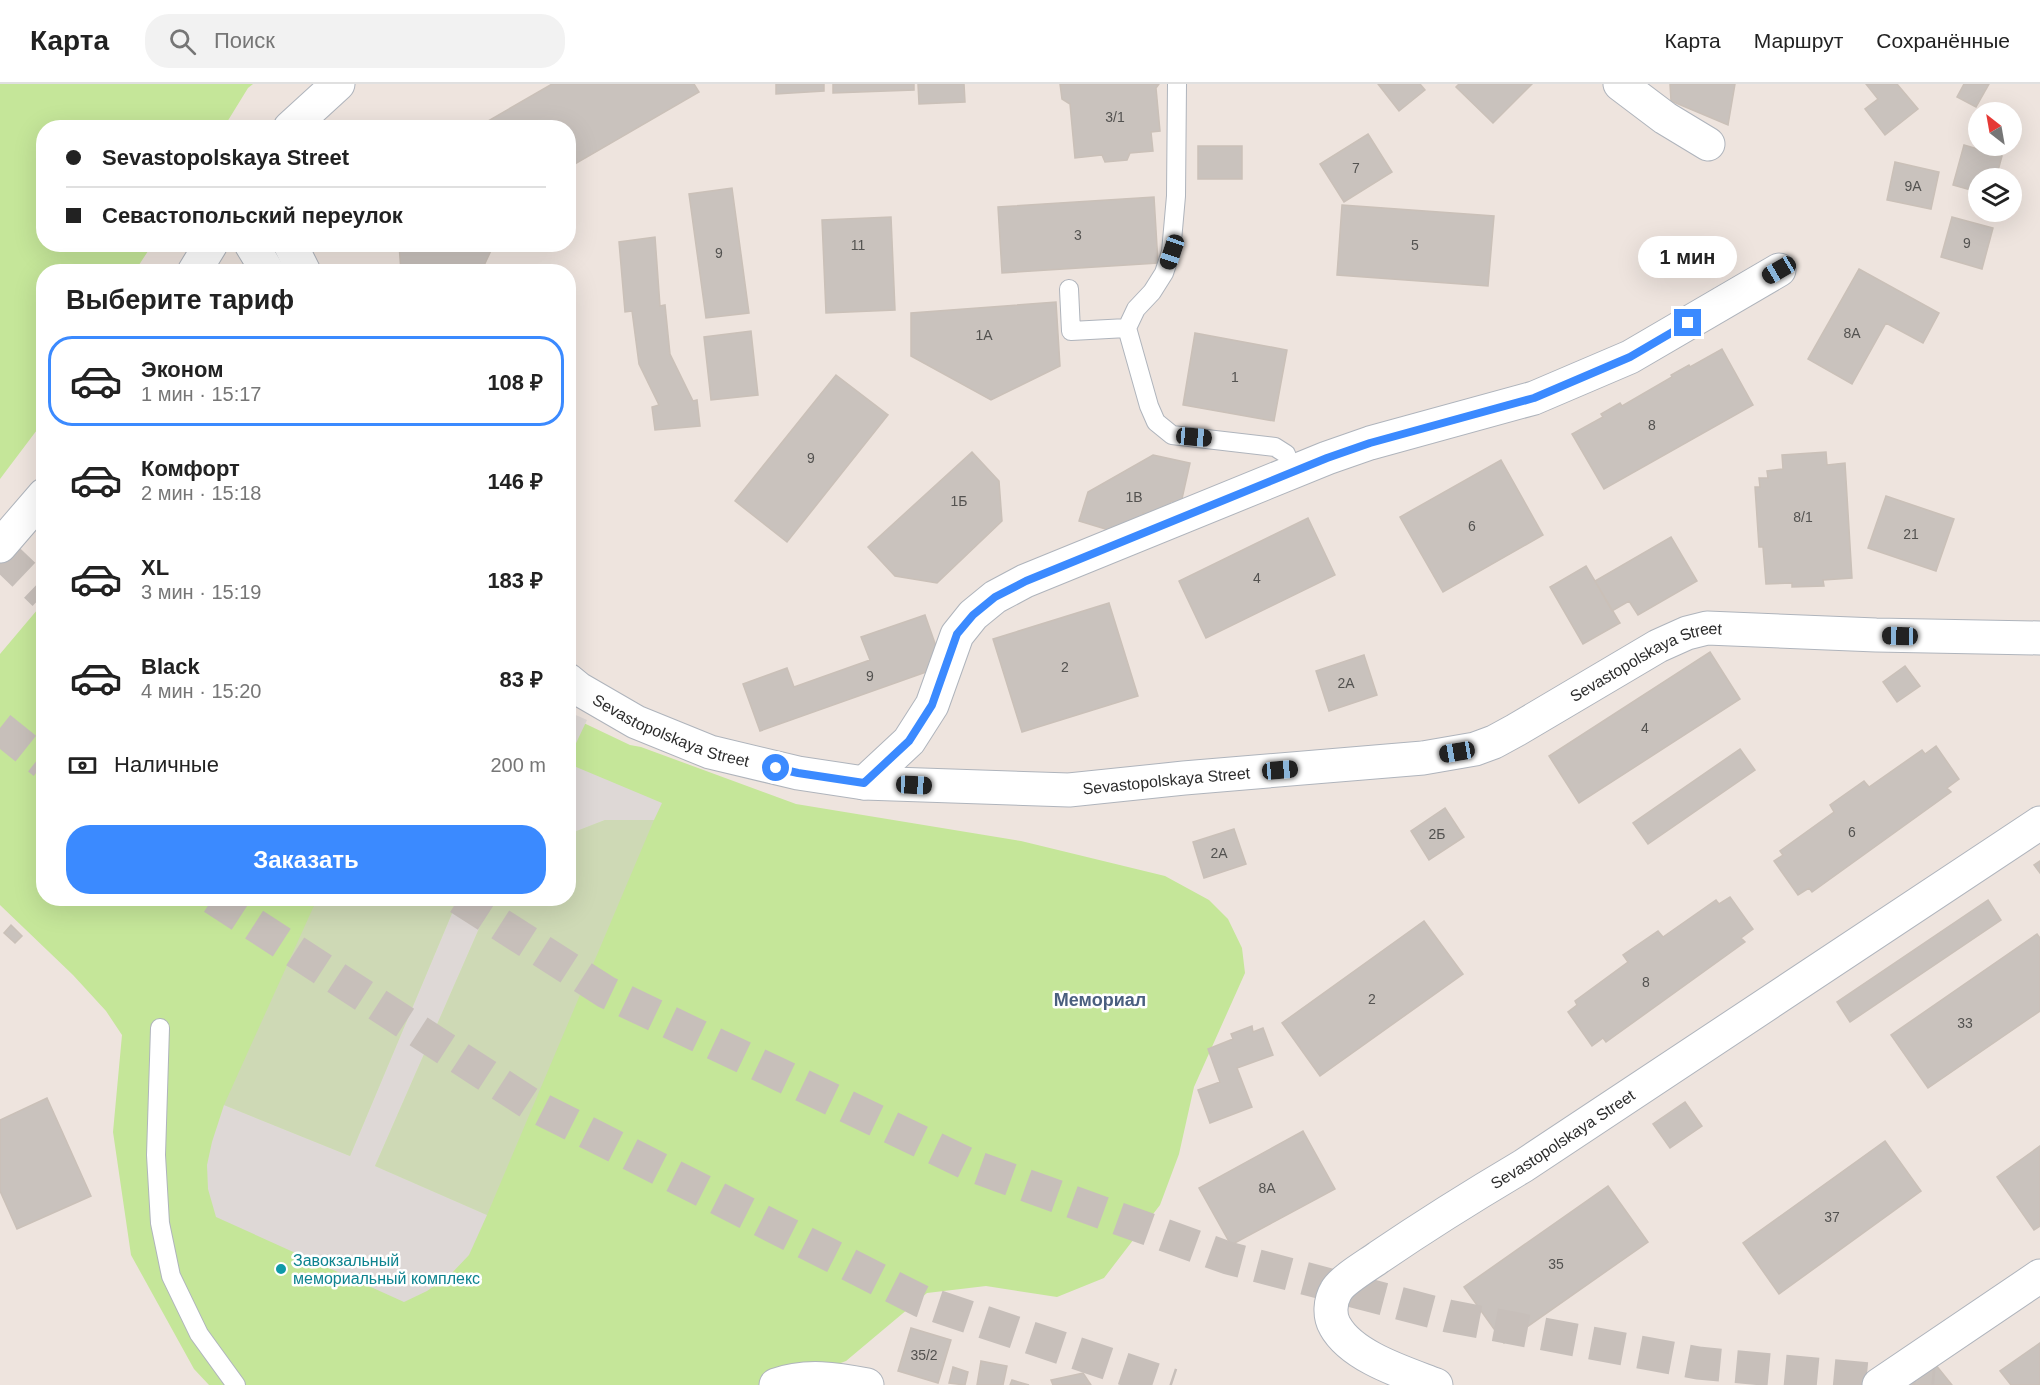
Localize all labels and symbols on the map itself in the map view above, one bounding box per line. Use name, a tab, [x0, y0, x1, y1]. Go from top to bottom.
north arrow	[1968, 102, 2022, 156]
house number: 3/1	[1105, 109, 1125, 125]
house number: 7	[1352, 160, 1360, 176]
house number: 9А	[1904, 178, 1922, 194]
house number: 3	[1074, 227, 1082, 243]
car	[1158, 232, 1186, 272]
house number: 9	[1963, 235, 1971, 251]
callout: 1 мин	[1638, 236, 1738, 278]
house number: 11	[851, 237, 865, 253]
house number: 5	[1411, 237, 1419, 253]
house number: 9	[715, 245, 723, 261]
car	[1759, 253, 1799, 287]
route end	[1674, 309, 1701, 336]
house number: 8А	[1843, 325, 1861, 341]
house number: 1А	[975, 327, 993, 343]
house number: 1	[1231, 369, 1239, 385]
house number: 8	[1648, 417, 1656, 433]
car	[1175, 426, 1213, 448]
house number: 9	[807, 450, 815, 466]
house number: 1В	[1125, 489, 1143, 505]
house number: 1Б	[951, 493, 967, 509]
house number: 8/1	[1793, 509, 1813, 525]
house number: 6	[1468, 518, 1476, 534]
house number: 21	[1903, 526, 1919, 542]
house number: 4	[1253, 570, 1261, 586]
street label: Sevastopolskaya Street	[1567, 620, 1723, 705]
car	[1882, 627, 1918, 645]
house number: 2	[1061, 659, 1069, 675]
house number: 9	[866, 668, 874, 684]
house number: 2А	[1337, 675, 1355, 691]
street label: Sevastopolskaya Street	[590, 691, 751, 770]
house number: 4	[1641, 720, 1649, 736]
car	[1438, 740, 1476, 764]
route start	[762, 754, 789, 781]
car	[1261, 759, 1299, 781]
street label: Sevastopolskaya Street	[1082, 764, 1251, 798]
car	[896, 775, 932, 795]
house number: 6	[1848, 824, 1856, 840]
house number: 2Б	[1429, 826, 1445, 842]
house number: 2А	[1210, 845, 1228, 861]
house number: 8	[1642, 974, 1650, 990]
district label: Мемориал	[1054, 990, 1146, 1010]
house number: 2	[1368, 991, 1376, 1007]
house number: 33	[1957, 1015, 1973, 1031]
street label: Sevastopolskaya Street	[1488, 1086, 1638, 1192]
house number: 8А	[1258, 1180, 1276, 1196]
house number: 37	[1824, 1209, 1840, 1225]
place label: Завокзальный мемориальный комплекс	[293, 1252, 480, 1287]
house number: 35	[1548, 1256, 1564, 1272]
marker: Завокзальный мемориальный комплекс	[274, 1262, 288, 1276]
house number: 35/2	[910, 1347, 938, 1363]

